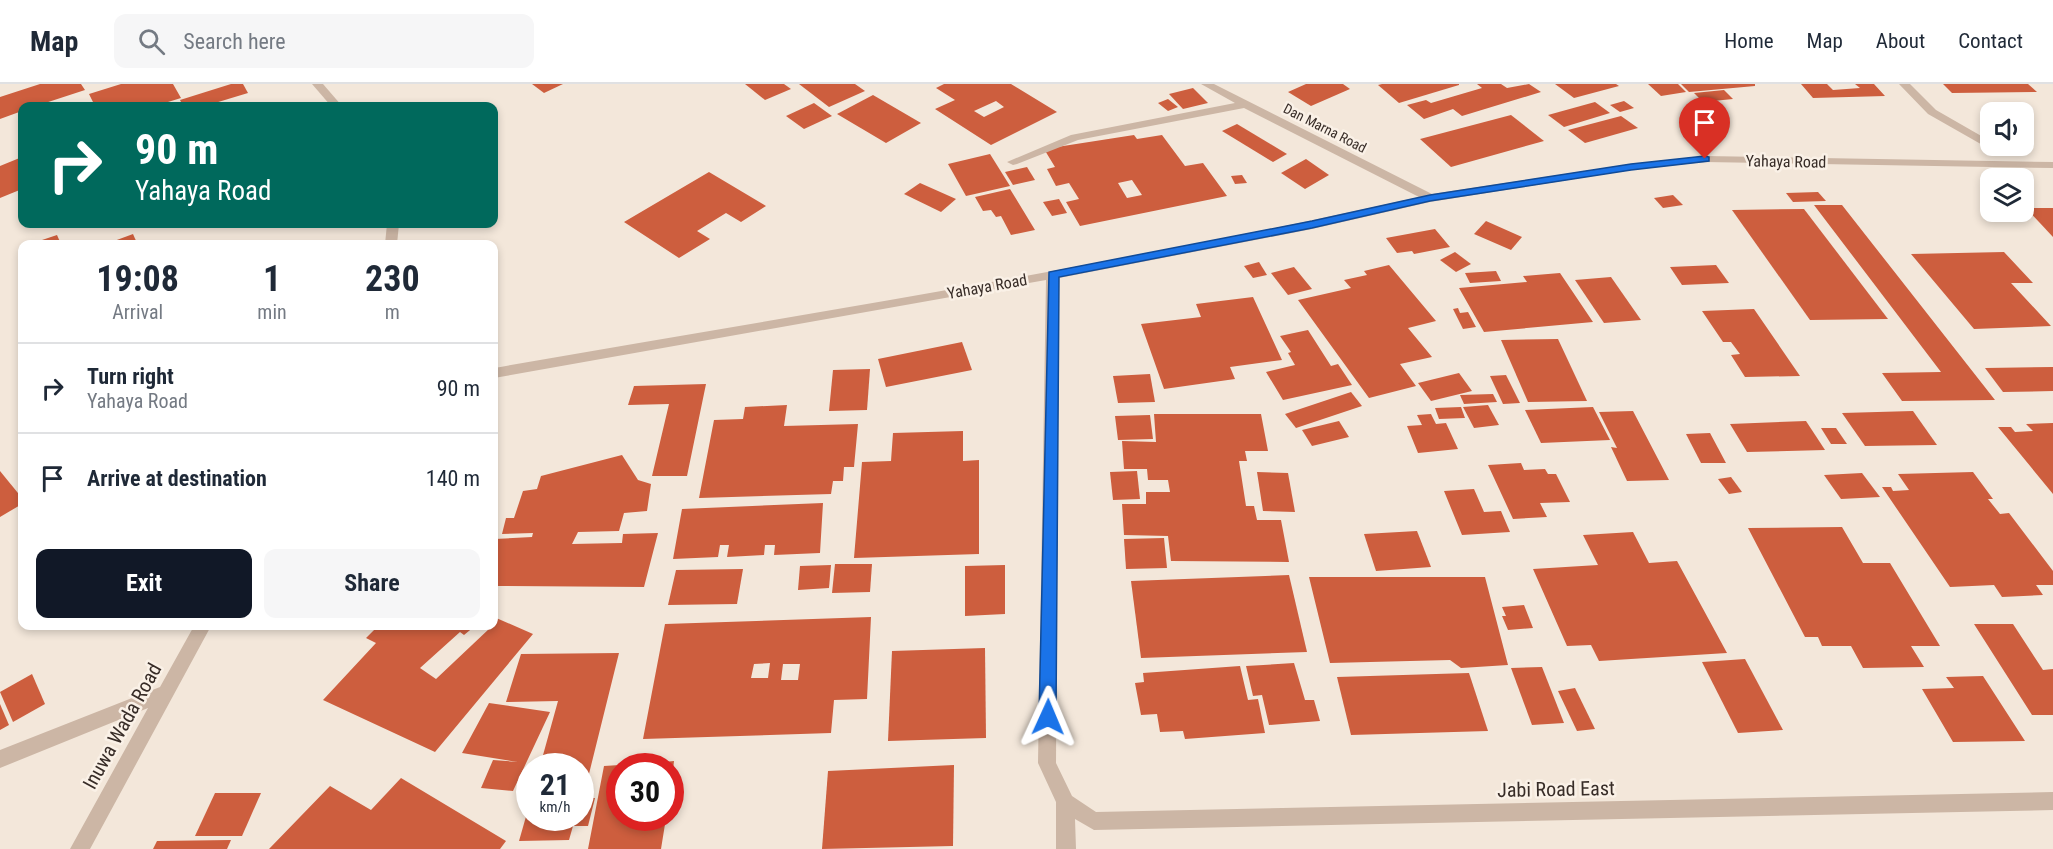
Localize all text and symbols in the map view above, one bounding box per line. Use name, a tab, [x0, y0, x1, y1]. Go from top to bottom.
search box	[114, 14, 534, 68]
text: Map	[30, 25, 78, 58]
icon: search	[135, 25, 168, 58]
text: Search here	[183, 29, 286, 54]
text: Home	[1724, 29, 1774, 53]
text: Map	[1807, 29, 1843, 53]
text: About	[1876, 29, 1925, 53]
text: Contact	[1958, 29, 2023, 53]
pin	[1679, 97, 1730, 159]
street label: Dan Marna Road	[1281, 100, 1369, 156]
map controls	[1980, 102, 2034, 222]
button: sound	[1980, 102, 2034, 156]
icon: arrive	[1688, 106, 1721, 139]
text: 90 m	[135, 125, 218, 174]
icon: right	[36, 126, 114, 204]
street label: Yahaya Road	[1745, 151, 1827, 172]
button: layers	[1980, 168, 2034, 222]
text: Yahaya Road	[135, 175, 271, 207]
text: 19:08	[96, 258, 179, 300]
text: 1	[263, 258, 281, 300]
text: 230	[365, 258, 420, 300]
street label: Yahaya Road	[946, 270, 1029, 303]
text: Arrival	[112, 300, 163, 324]
text: min	[257, 300, 287, 324]
text: m	[385, 300, 400, 324]
text: Turn right	[87, 364, 174, 389]
icon: right	[36, 372, 69, 405]
text: 90 m	[437, 376, 480, 401]
text: Yahaya Road	[87, 389, 188, 413]
icon: arrive	[36, 462, 69, 495]
text: Arrive at destination	[87, 466, 267, 491]
text: 140 m	[426, 466, 480, 491]
button: Exit	[36, 549, 252, 618]
button: Share	[264, 549, 480, 618]
street label: Inuwa Wada Road	[78, 659, 166, 793]
position arrow	[1016, 685, 1080, 749]
speed limit sign: 30	[606, 753, 684, 831]
text: 21	[540, 767, 570, 802]
street label: Jabi Road East	[1497, 776, 1615, 802]
text: km/h	[540, 798, 570, 816]

